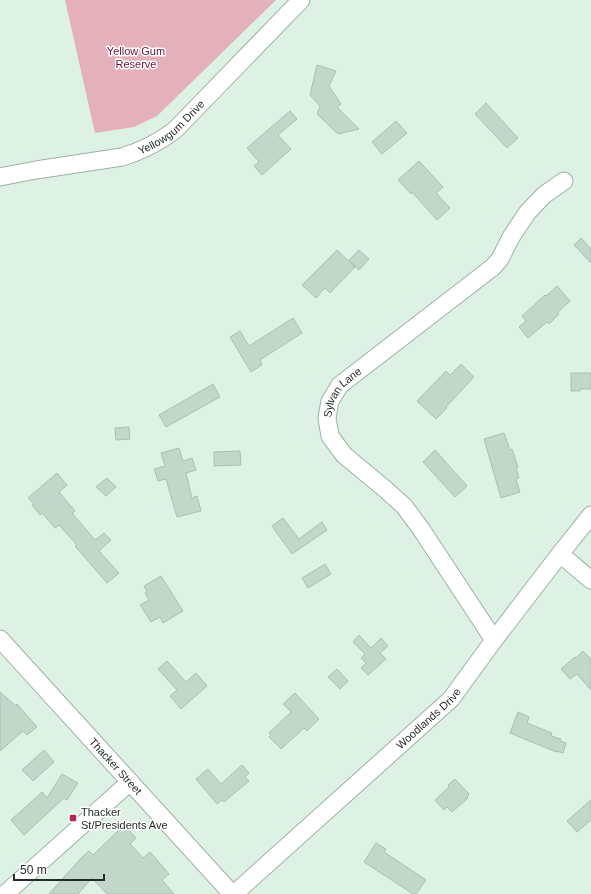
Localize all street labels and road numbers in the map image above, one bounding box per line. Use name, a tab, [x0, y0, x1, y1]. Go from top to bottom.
street label: Yellowgum Drive	[136, 98, 207, 157]
street label: Sylvan Lane	[321, 365, 364, 418]
street label: Woodlands Drive	[394, 686, 463, 751]
street label: Thacker Street	[87, 735, 144, 797]

